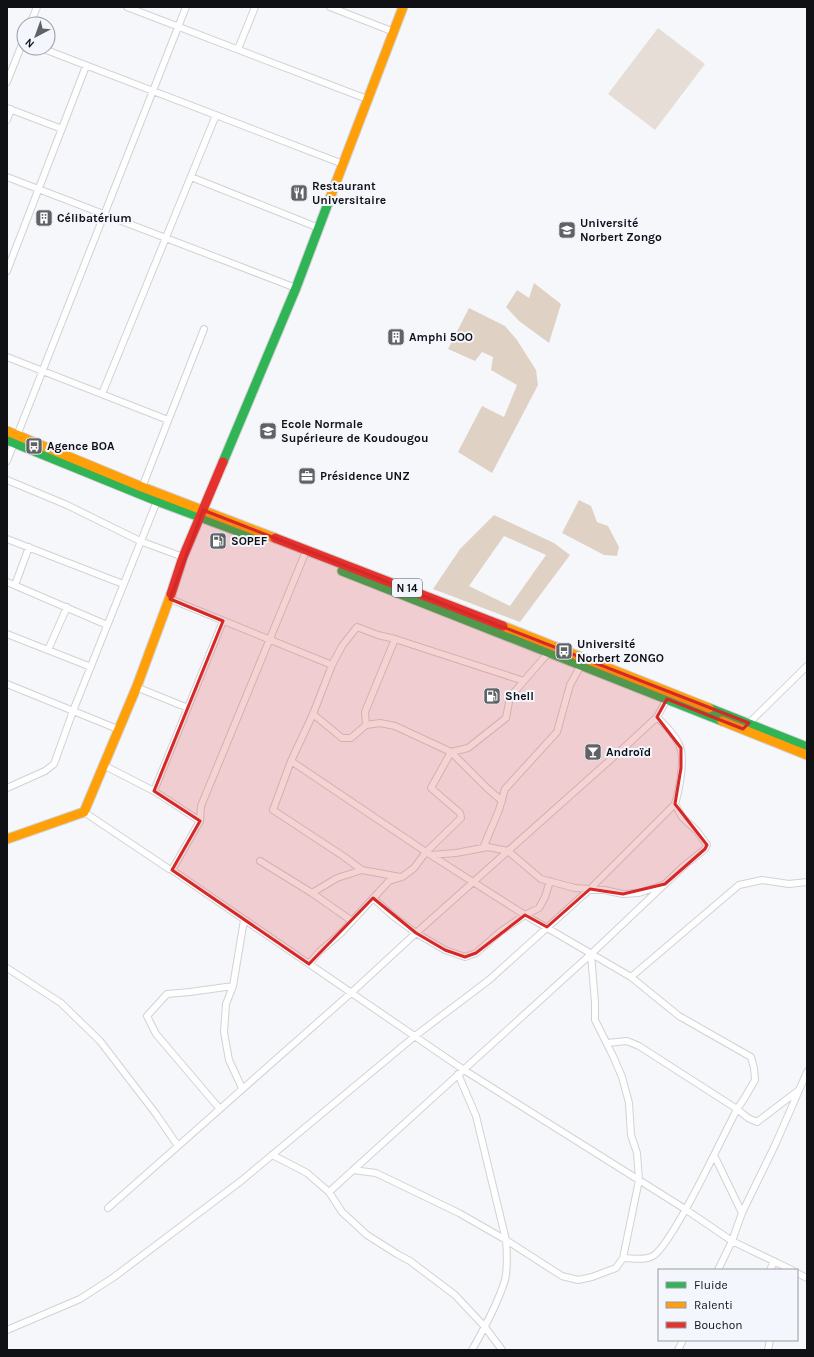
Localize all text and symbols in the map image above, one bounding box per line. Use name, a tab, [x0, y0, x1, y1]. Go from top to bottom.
north arrow	[16, 16, 56, 56]
text: N	[23, 36, 37, 51]
place label: Restaurant Universitaire	[312, 179, 386, 207]
restaurant icon: Restaurant Universitaire	[289, 183, 309, 203]
building icon: Célibatérium	[34, 208, 54, 228]
place label: Célibatérium	[57, 211, 132, 225]
place label: Université Norbert Zongo	[580, 216, 662, 244]
school or university icon: Université Norbert Zongo	[557, 220, 577, 240]
building icon: Amphi 5OO	[386, 327, 406, 347]
place label: Amphi 5OO	[409, 330, 473, 344]
place label: Ecole Normale Supérieure de Koudougou	[281, 417, 428, 445]
school or university icon: Ecole Normale Supérieure de Koudougou	[258, 421, 278, 441]
bus stop icon: Agence BOA	[24, 436, 44, 456]
place label: Agence BOA	[47, 439, 115, 453]
office icon: Présidence UNZ	[297, 466, 317, 486]
place label: Présidence UNZ	[320, 469, 410, 483]
fuel station icon: SOPEF	[208, 531, 228, 551]
place label: SOPEF	[231, 534, 268, 548]
road number: N 14	[392, 579, 422, 597]
place label: Université Norbert ZONGO	[577, 637, 664, 665]
bus stop icon: Université Norbert ZONGO	[554, 641, 574, 661]
fuel station icon: Shell	[482, 686, 502, 706]
place label: Shell	[505, 689, 534, 703]
bar icon: Androïd	[583, 742, 603, 762]
place label: Androïd	[606, 745, 651, 759]
legend	[658, 1269, 798, 1341]
text: Fluide	[694, 1278, 728, 1292]
text: Ralenti	[694, 1298, 733, 1312]
text: Bouchon	[694, 1318, 743, 1332]

